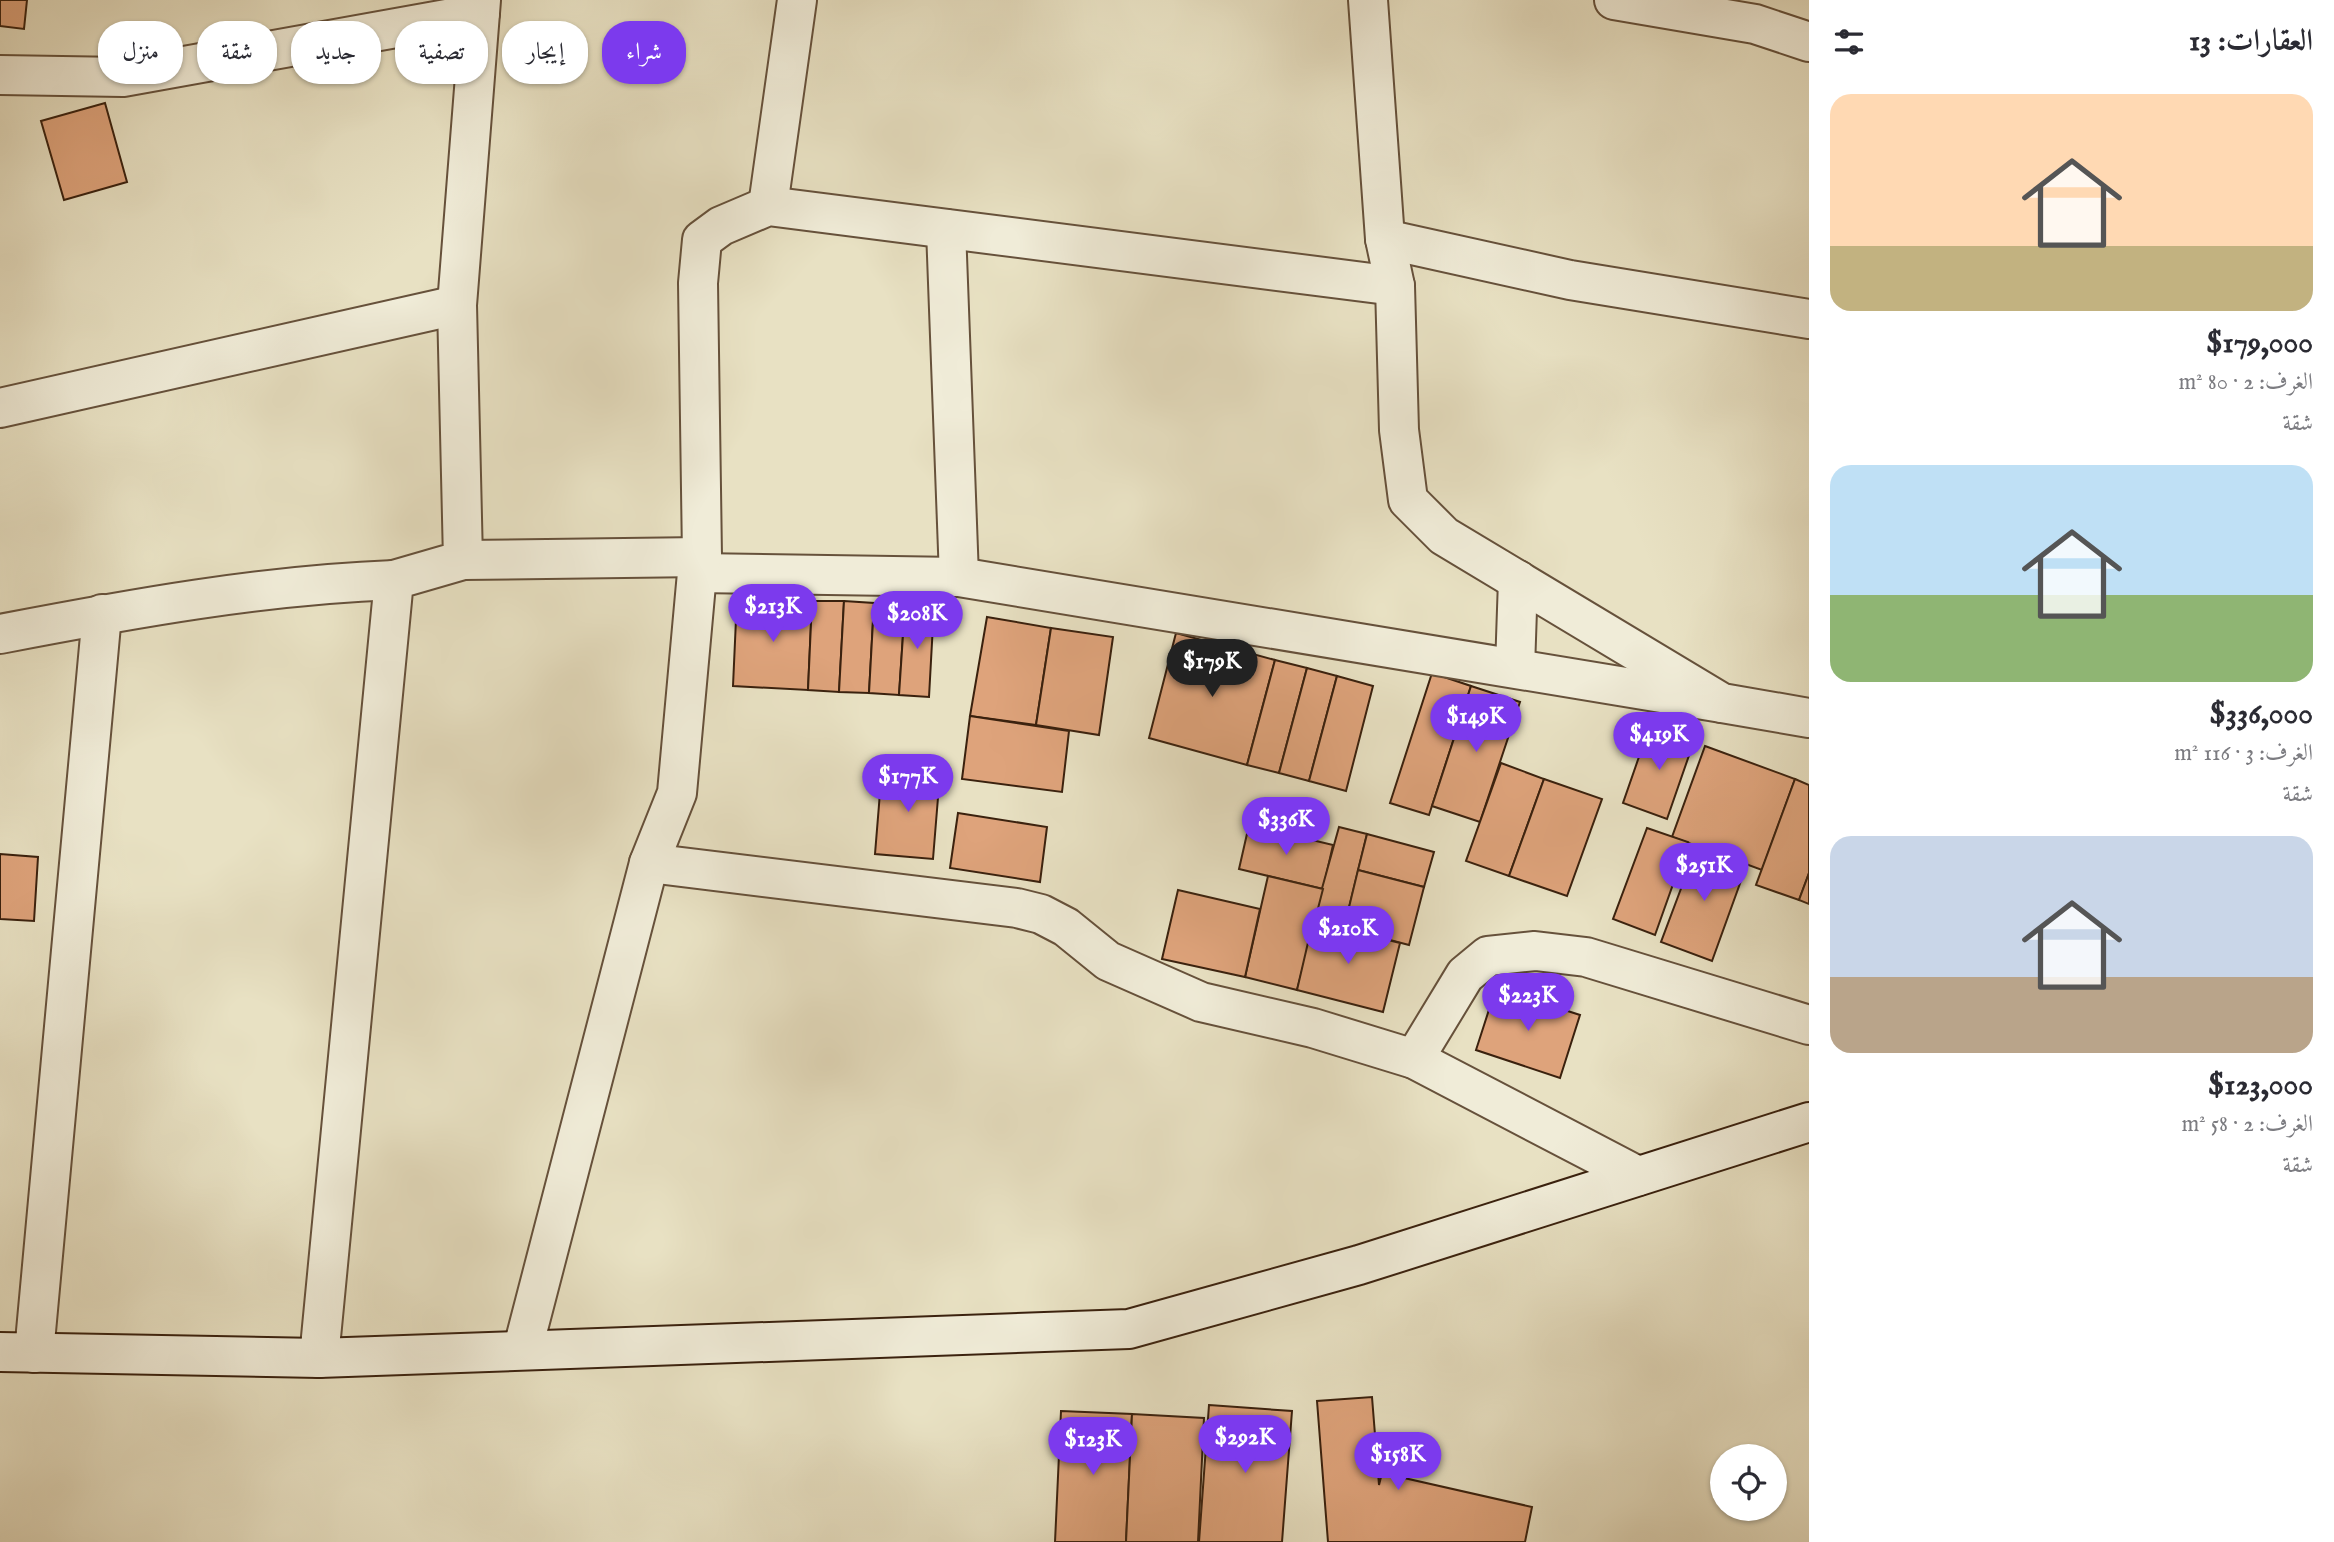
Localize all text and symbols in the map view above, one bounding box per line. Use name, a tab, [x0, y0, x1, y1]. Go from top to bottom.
chip: منزل	[98, 21, 183, 84]
chip: شقة	[197, 21, 277, 84]
chip: جديد	[291, 21, 381, 84]
chip: تصفية	[395, 21, 488, 84]
chip: إيجار	[502, 21, 588, 84]
chip: شراء	[602, 21, 686, 84]
icon: filters	[1830, 23, 1868, 61]
text: العقارات: 13	[2189, 23, 2313, 61]
icon: home	[2009, 140, 2135, 266]
text: $179,000	[2206, 325, 2313, 363]
text: الغرف: 2 · 80 m²	[2179, 368, 2313, 397]
text: شقة	[2283, 409, 2313, 438]
icon: home	[2009, 511, 2135, 637]
pin: $213K	[724, 584, 822, 644]
text: $213K	[744, 592, 802, 621]
pin: $208K	[868, 592, 966, 651]
text: $208K	[887, 599, 947, 628]
pin: $179K	[1163, 640, 1261, 699]
text: $179K	[1183, 647, 1241, 676]
pin: $149K	[1427, 694, 1525, 754]
text: $336,000	[2209, 696, 2313, 734]
text: $149K	[1446, 702, 1506, 731]
pin: $419K	[1610, 712, 1708, 772]
text: $419K	[1629, 720, 1689, 749]
text: الغرف: 3 · 116 m²	[2174, 739, 2313, 768]
pin: $177K	[859, 754, 957, 814]
text: $177K	[878, 762, 938, 791]
text: شقة	[2283, 780, 2313, 809]
pin: $336K	[1237, 798, 1335, 857]
text: $336K	[1258, 805, 1314, 834]
pin: $251K	[1655, 844, 1753, 903]
text: $251K	[1676, 851, 1733, 880]
icon: home	[2009, 882, 2135, 1008]
pin: $210K	[1299, 906, 1397, 966]
text: $210K	[1318, 914, 1378, 943]
pin: $223K	[1479, 974, 1577, 1033]
text: $223K	[1498, 981, 1558, 1010]
text: $123,000	[2208, 1067, 2313, 1105]
text: الغرف: 2 · 58 m²	[2181, 1110, 2313, 1139]
text: شقة	[2283, 1151, 2313, 1180]
pin: $292K	[1196, 1416, 1294, 1475]
pin: $123K	[1044, 1418, 1142, 1477]
text: $292K	[1215, 1423, 1276, 1452]
text: $123K	[1064, 1425, 1122, 1454]
pin: $158K	[1349, 1432, 1447, 1492]
text: $158K	[1370, 1440, 1426, 1469]
map controls	[1710, 1444, 1787, 1521]
button: locate	[1710, 1444, 1787, 1521]

